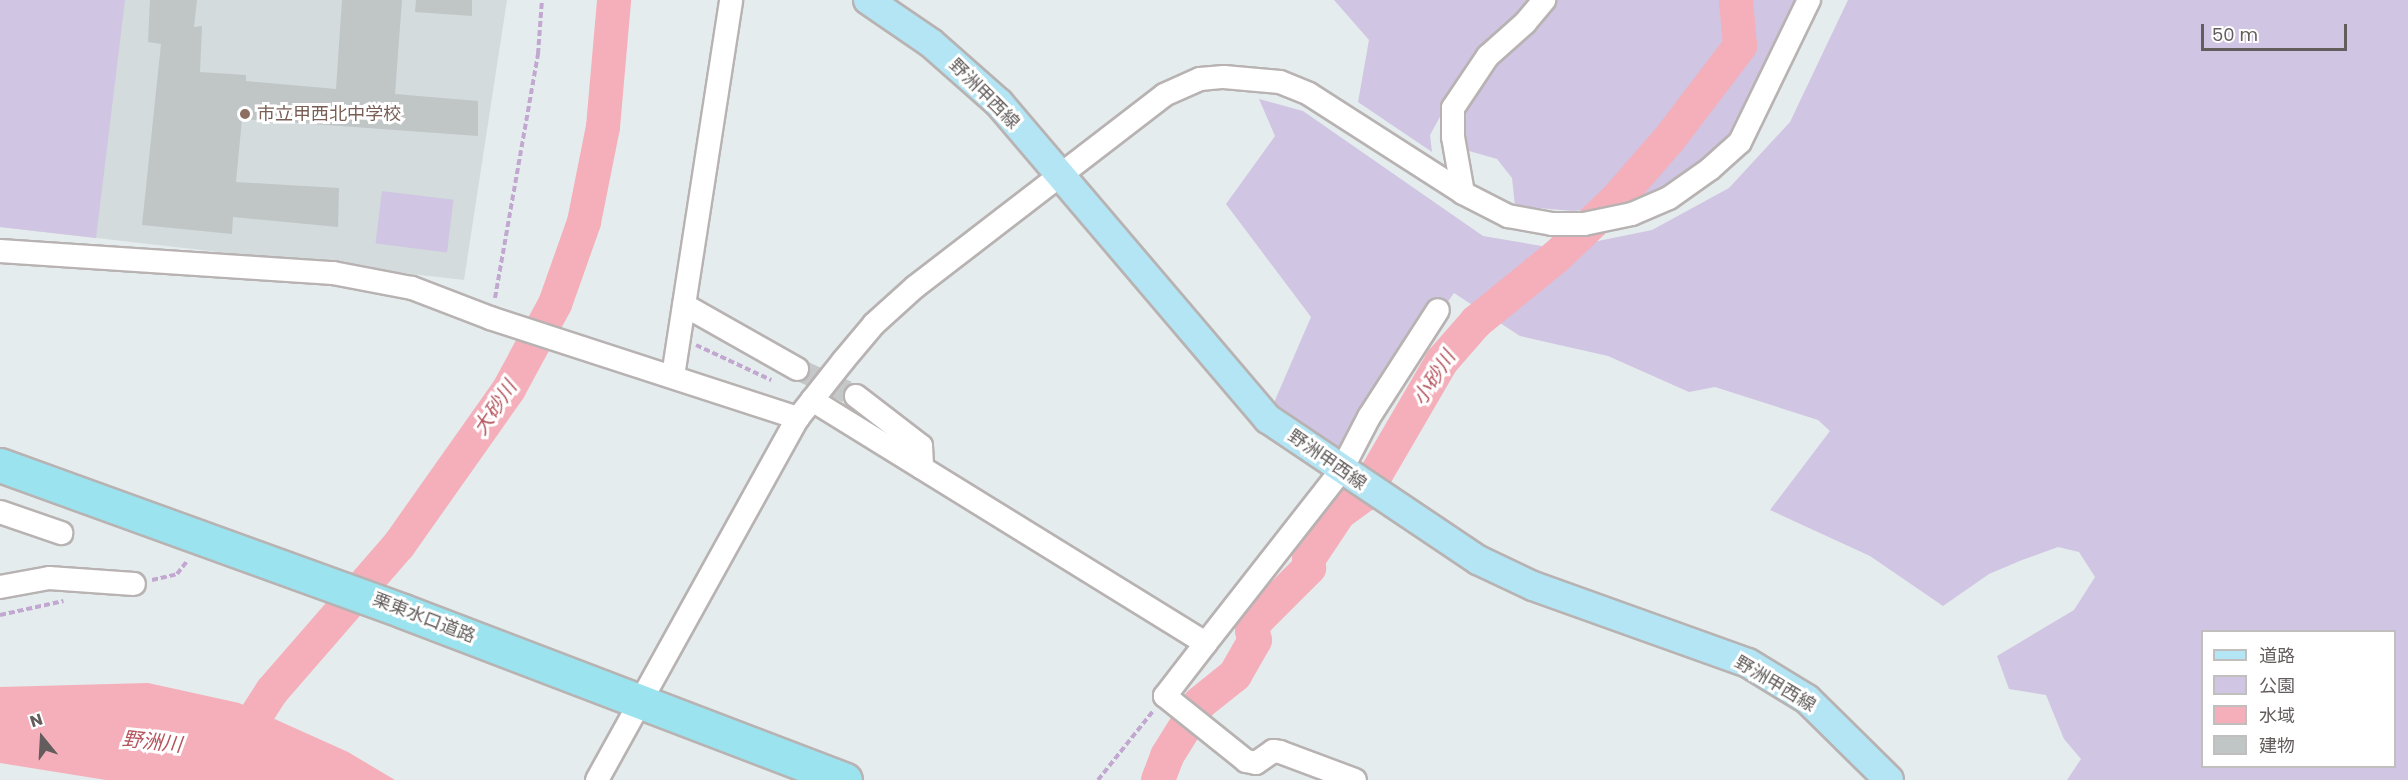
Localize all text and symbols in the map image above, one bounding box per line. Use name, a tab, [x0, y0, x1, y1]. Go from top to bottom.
scale bar	[2204, 12, 2350, 50]
text: 50 m	[2212, 22, 2258, 47]
street label: 野洲甲西線	[945, 55, 1023, 133]
place label: 市立甲西北中学校	[257, 103, 401, 125]
marker: 市立甲西北中学校	[238, 107, 252, 121]
water label: 小砂川	[1408, 346, 1460, 410]
water label: 大砂川	[468, 376, 522, 440]
street label: 野洲甲西線	[1284, 425, 1370, 495]
street label: 栗東水口道路	[370, 589, 478, 647]
legend	[2201, 630, 2396, 768]
text: 道路	[2259, 643, 2295, 668]
street label: 野洲甲西線	[1731, 652, 1819, 716]
text: 公園	[2259, 673, 2295, 698]
text: 水域	[2259, 703, 2295, 728]
north arrow	[12, 708, 72, 768]
text: N	[27, 708, 46, 733]
water label: 野洲川	[121, 727, 183, 757]
text: 建物	[2259, 733, 2295, 758]

